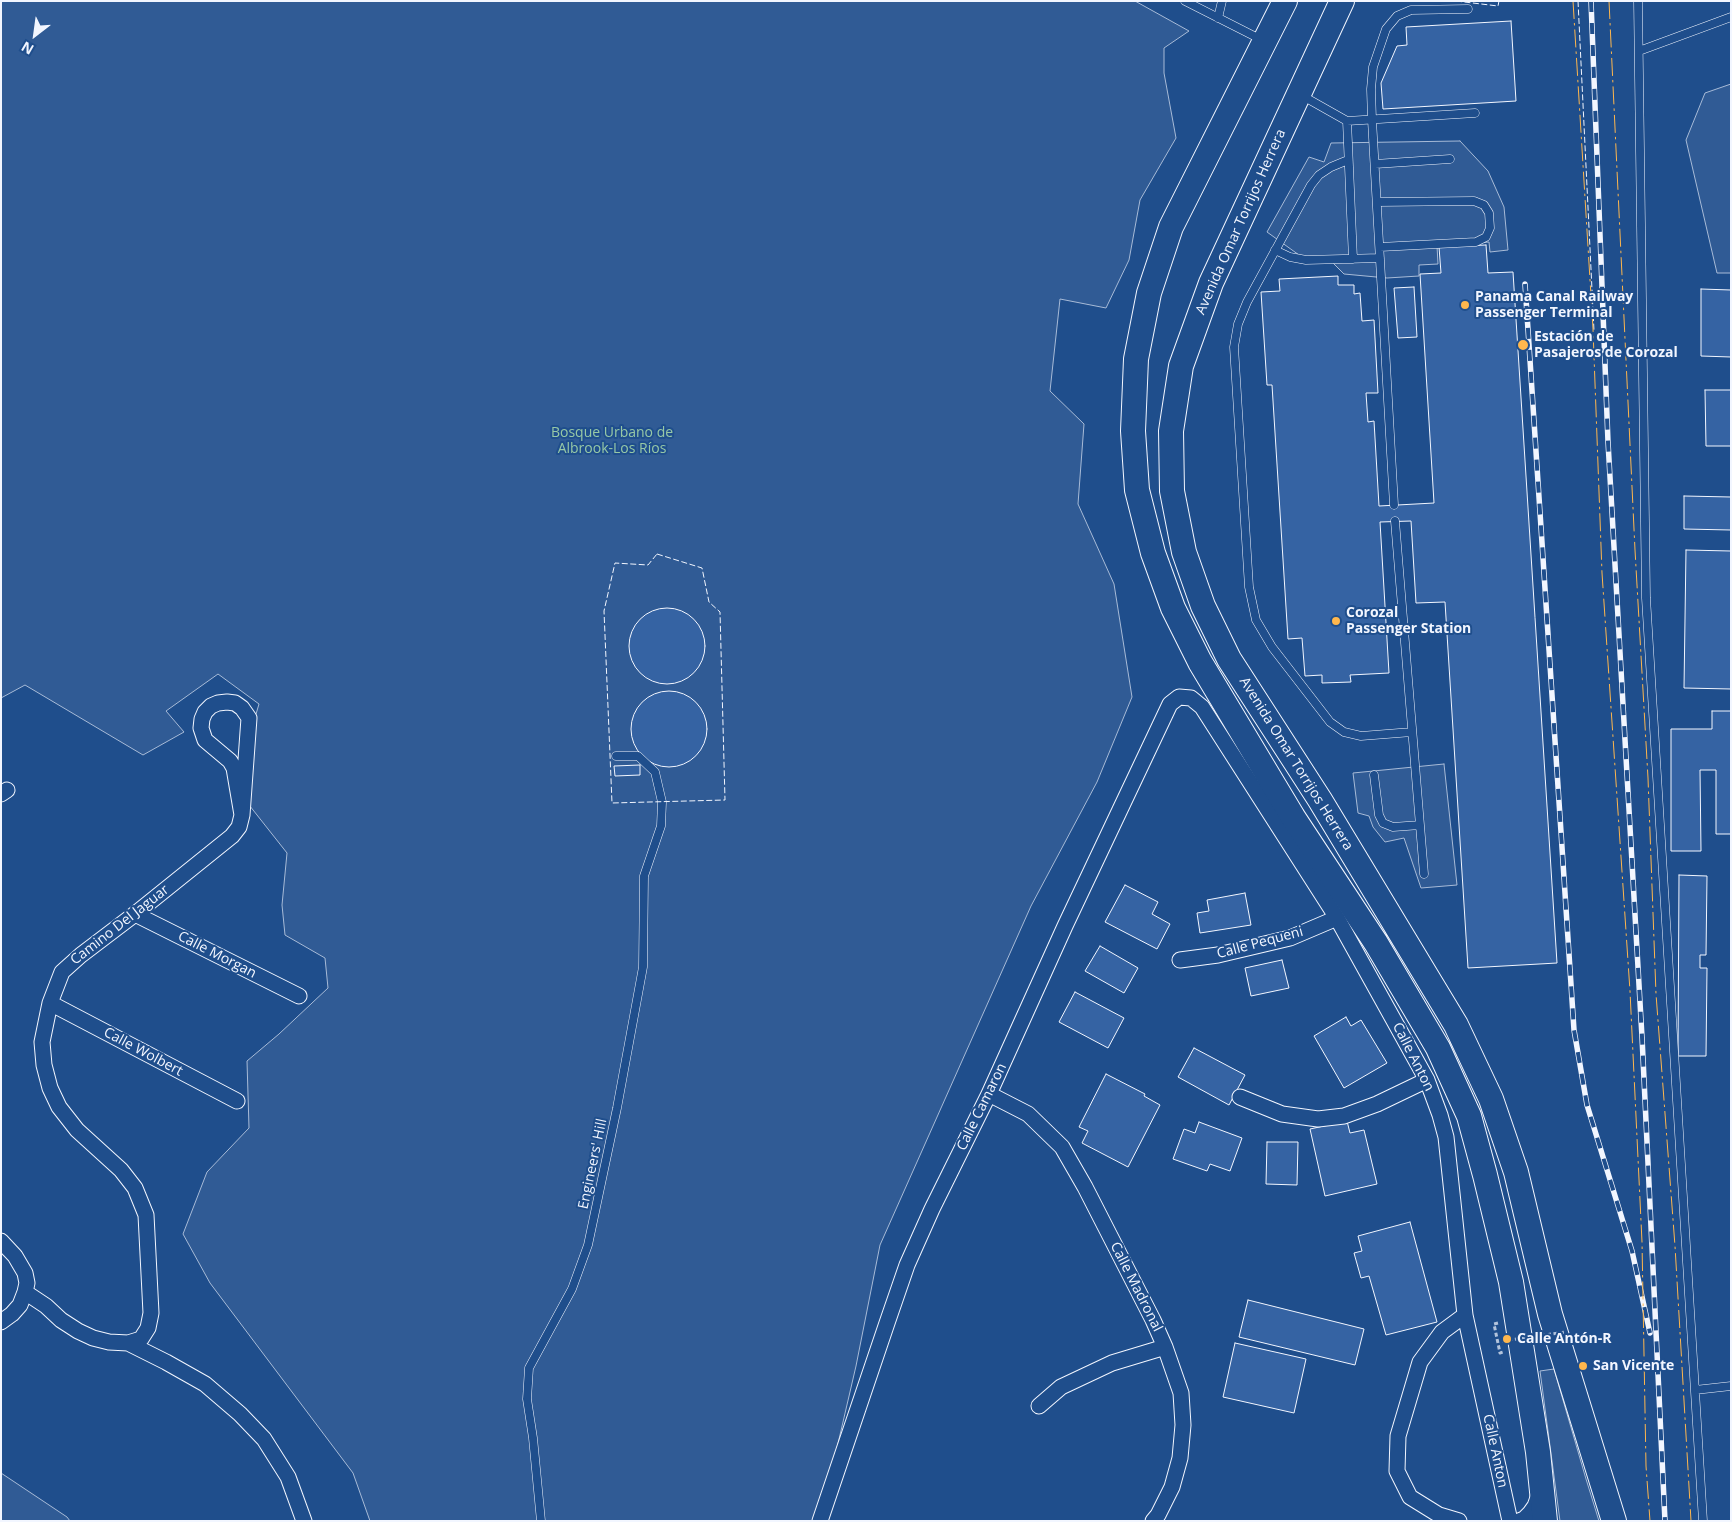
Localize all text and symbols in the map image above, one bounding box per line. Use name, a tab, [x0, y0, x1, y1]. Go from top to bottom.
north arrow	[10, 10, 60, 60]
text: N	[18, 37, 37, 60]
street label: Avenida Omar Torrijos Herrera	[1192, 127, 1290, 317]
place label: Panama Canal Railway Passenger Terminal	[1475, 289, 1633, 322]
marker: Panama Canal Railway Passenger Terminal	[1459, 299, 1471, 311]
place label: Estación de Pasajeros de Corozal	[1534, 329, 1678, 362]
marker: Estación de Pasajeros de Corozal	[1516, 338, 1530, 352]
park label: Bosque Urbano de Albrook-Los Ríos	[551, 425, 673, 458]
place label: Corozal Passenger Station	[1346, 605, 1471, 638]
marker: Corozal Passenger Station	[1330, 615, 1342, 627]
street label: Avenida Omar Torrijos Herrera	[1236, 674, 1356, 854]
street label: Camino Del Jaguar	[67, 881, 173, 969]
street label: Calle Pequeni	[1215, 923, 1305, 963]
street label: Calle Morgan	[175, 928, 259, 982]
street label: Calle Anton	[1389, 1020, 1437, 1094]
street label: Calle Wolbert	[101, 1024, 185, 1080]
street label: Calle Camaron	[954, 1061, 1010, 1153]
street label: Engineers' Hill	[575, 1117, 611, 1211]
street label: Calle Madronal	[1106, 1239, 1166, 1335]
place label: Calle Antón-R	[1517, 1331, 1611, 1347]
marker: Calle Antón-R	[1501, 1333, 1513, 1345]
place label: San Vicente	[1593, 1358, 1674, 1374]
marker: San Vicente	[1577, 1360, 1589, 1372]
street label: Calle Anton	[1479, 1413, 1511, 1489]

